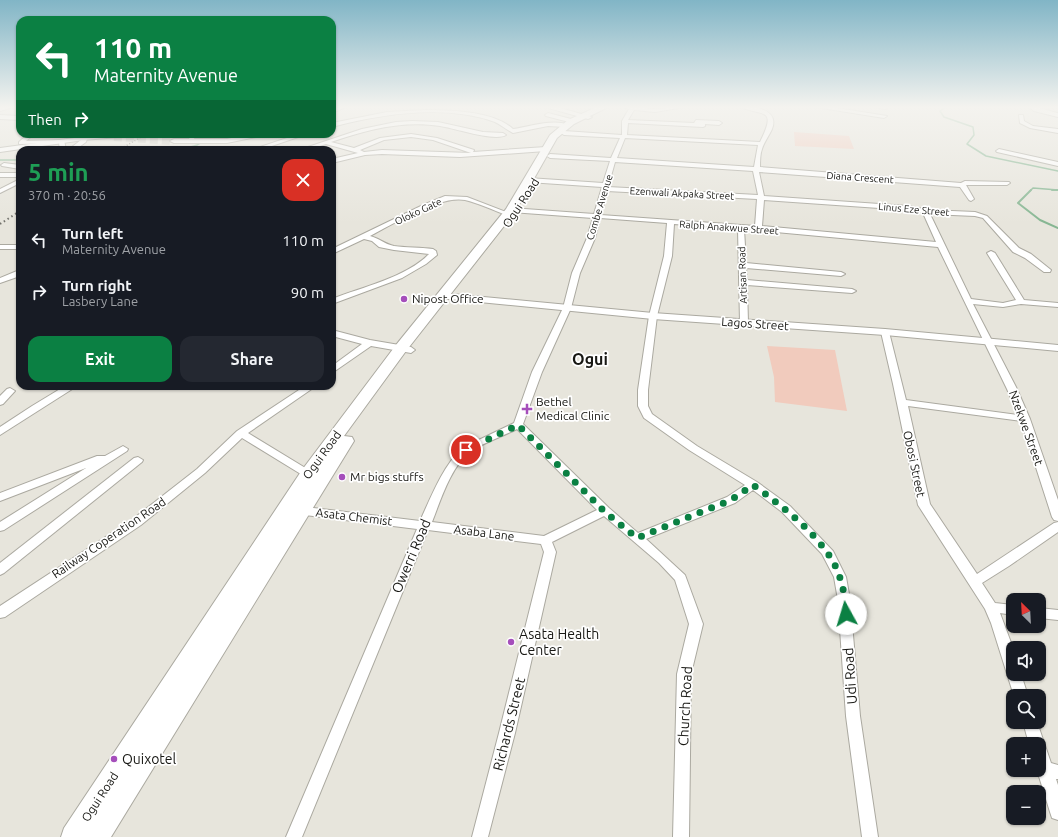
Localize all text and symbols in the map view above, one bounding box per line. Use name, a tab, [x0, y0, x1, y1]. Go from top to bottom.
icon: left	[28, 32, 80, 84]
text: 110 m	[94, 32, 172, 63]
text: Maternity Avenue	[94, 65, 238, 85]
icon: right	[70, 108, 92, 130]
text: Then	[28, 111, 62, 128]
text: 5 min	[28, 159, 89, 186]
button: close	[282, 159, 324, 201]
street label: Diana Crescent	[826, 170, 894, 185]
street label: Combe Avenue	[584, 173, 615, 241]
street label: Ogui Road	[500, 176, 541, 230]
street label: Ezenwali Akpaka Street	[630, 185, 735, 202]
text: 370 m · 20:56	[28, 188, 106, 202]
street label: Oloko Gate	[393, 196, 443, 227]
street label: Linus Eze Street	[878, 201, 950, 218]
street label: Ralph Anakwue Street	[679, 219, 779, 236]
text: Turn left	[62, 225, 123, 242]
icon: left	[28, 229, 50, 251]
text: 110 m	[282, 232, 324, 249]
text: Maternity Avenue	[62, 242, 166, 256]
street label: Artisan Road	[736, 246, 749, 304]
text: Turn right	[62, 277, 132, 294]
icon: right	[28, 281, 50, 303]
text: 90 m	[291, 284, 324, 301]
place label: Nipost Office	[412, 292, 484, 305]
text: Lasbery Lane	[62, 294, 138, 308]
marker: Nipost Office	[399, 294, 409, 304]
street label: Lagos Street	[721, 315, 790, 332]
button: Exit	[28, 336, 172, 382]
button: Share	[180, 336, 324, 382]
district label: Ogui	[572, 350, 608, 368]
street label: Nzekwe Street	[1007, 389, 1046, 467]
place label: Bethel Medical Clinic	[536, 395, 610, 422]
marker: Bethel Medical Clinic	[521, 403, 533, 415]
street label: Ogui Road	[300, 428, 343, 481]
street label: Obosi Street	[901, 429, 928, 499]
pin	[449, 433, 483, 467]
icon: arrive	[455, 439, 477, 461]
place label: Mr bigs stuffs	[350, 470, 424, 483]
marker: Mr bigs stuffs	[337, 472, 347, 482]
street label: Railway Coperation Road	[49, 495, 168, 581]
street label: Asata Chemist	[315, 505, 393, 528]
street label: Owerri Road	[388, 517, 434, 595]
street label: Asaba Lane	[453, 522, 515, 543]
position arrow	[825, 593, 867, 635]
north arrow	[1006, 593, 1046, 633]
map controls	[1006, 593, 1046, 825]
place label: Asata Health Center	[519, 626, 599, 658]
marker: Asata Health Center	[506, 637, 516, 647]
button: sound	[1006, 641, 1046, 681]
street label: Udi Road	[840, 647, 860, 705]
street label: Church Road	[675, 666, 695, 746]
street label: Richards Street	[490, 675, 528, 772]
button: search	[1006, 689, 1046, 729]
button: +	[1006, 737, 1046, 777]
place label: Quixotel	[122, 751, 177, 767]
marker: Quixotel	[109, 754, 119, 764]
street label: Ogui Road	[79, 770, 120, 824]
button: −	[1006, 785, 1046, 825]

